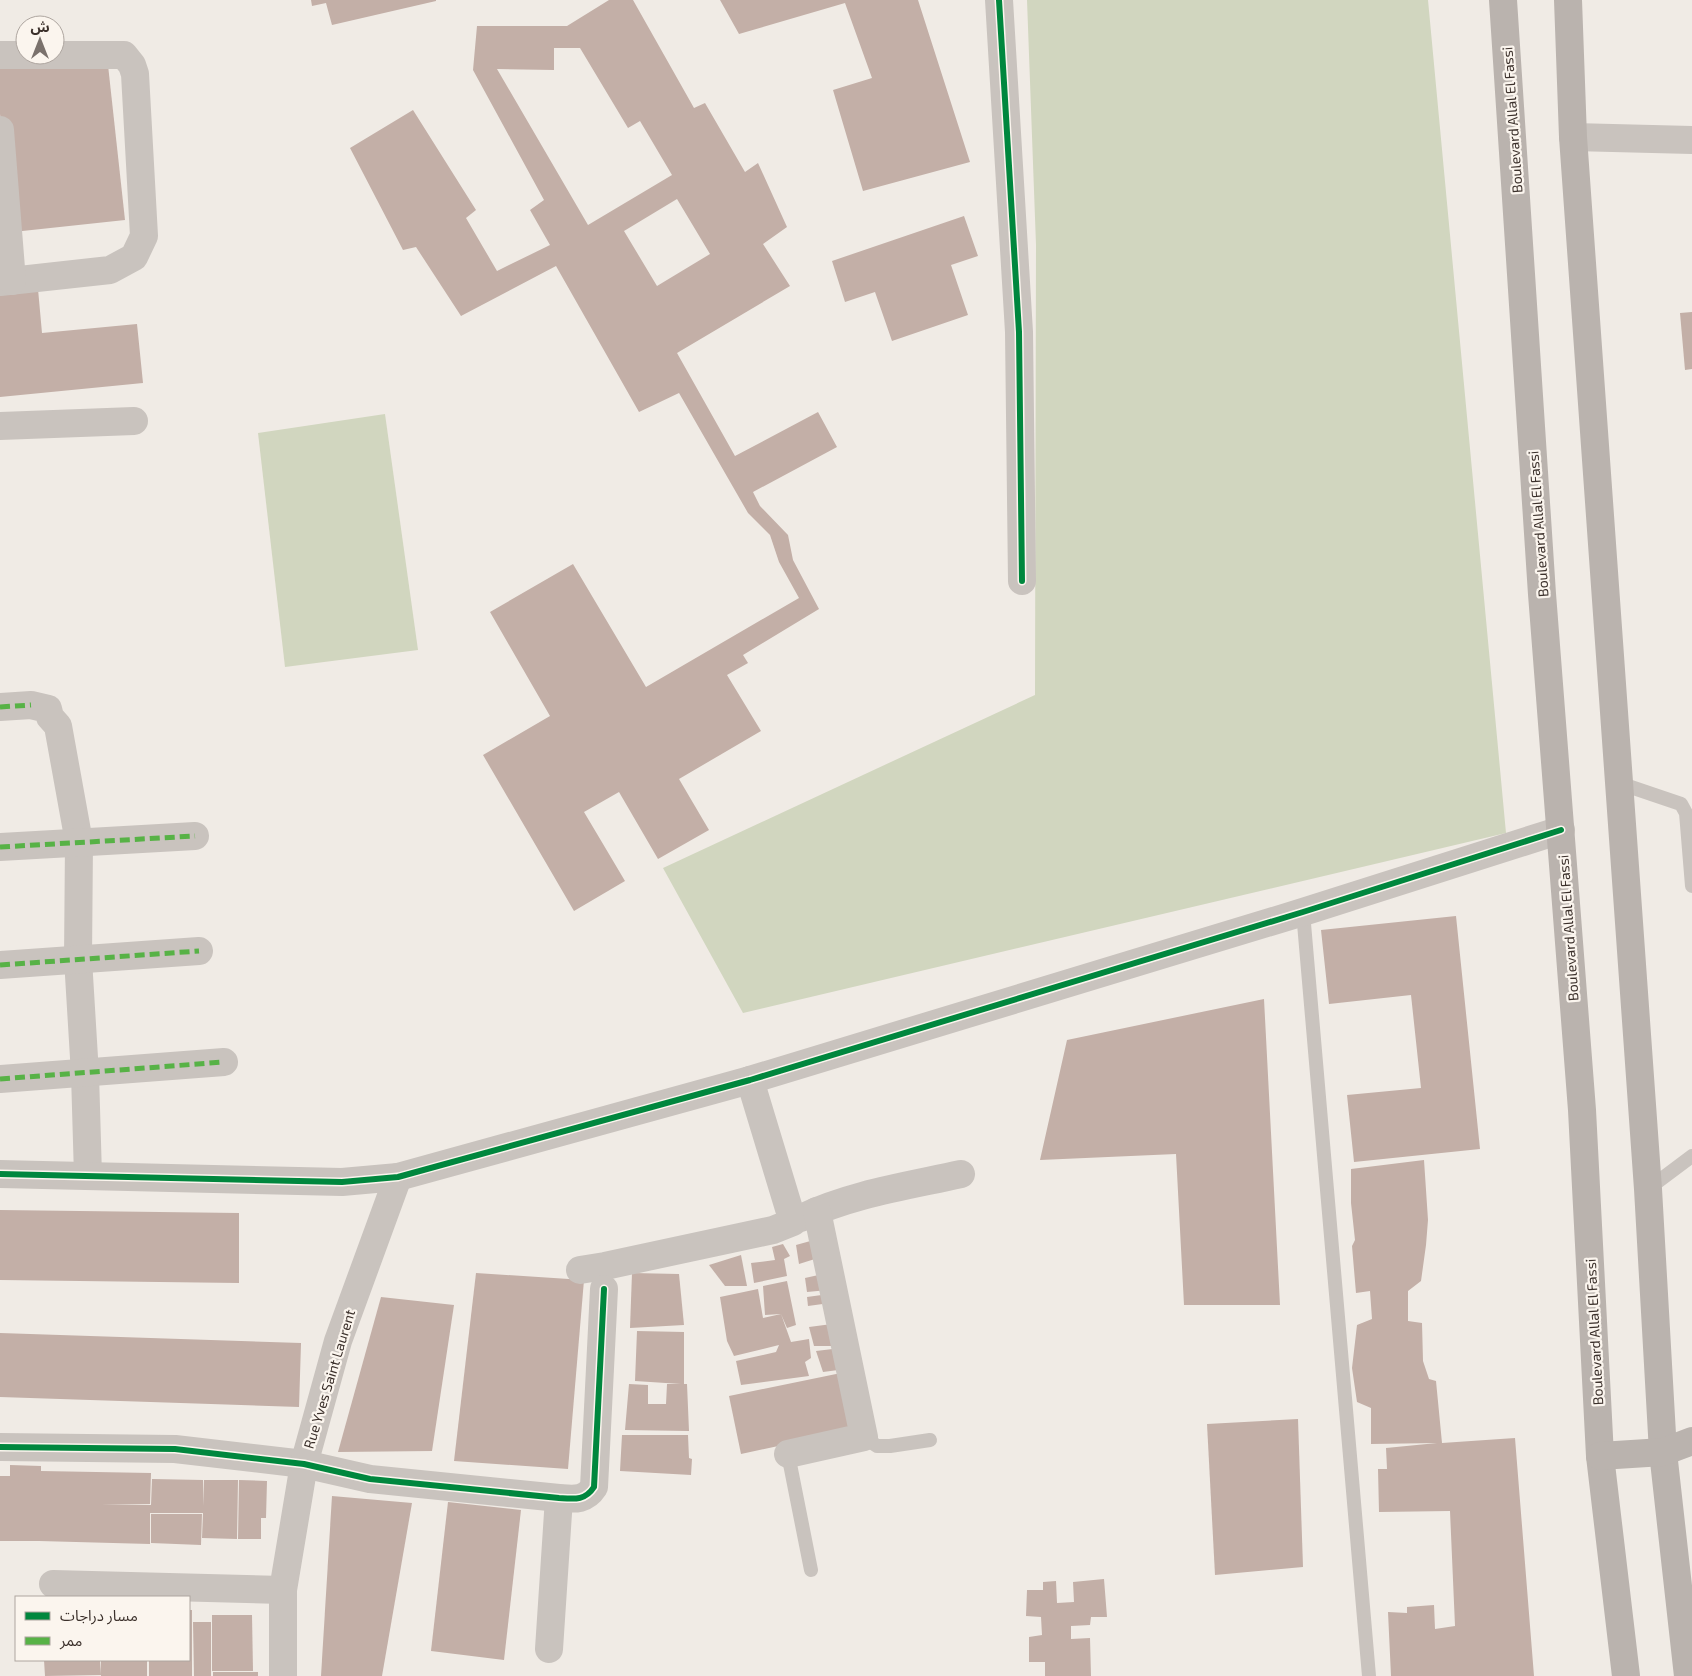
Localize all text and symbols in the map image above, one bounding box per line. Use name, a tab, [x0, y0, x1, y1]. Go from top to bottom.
north arrow	[15, 15, 65, 65]
text: ش	[30, 18, 50, 35]
street label: Boulevard Allal El Fassi	[1498, 46, 1526, 194]
street label: Boulevard Allal El Fassi	[1524, 450, 1552, 598]
street label: Boulevard Allal El Fassi	[1554, 854, 1582, 1002]
street label: Boulevard Allal El Fassi	[1582, 1258, 1606, 1406]
street label: Rue Yves Saint Laurent	[300, 1307, 358, 1451]
legend	[15, 1596, 190, 1661]
text: مسار دراجات	[60, 1606, 138, 1625]
text: ممر	[59, 1631, 83, 1650]

